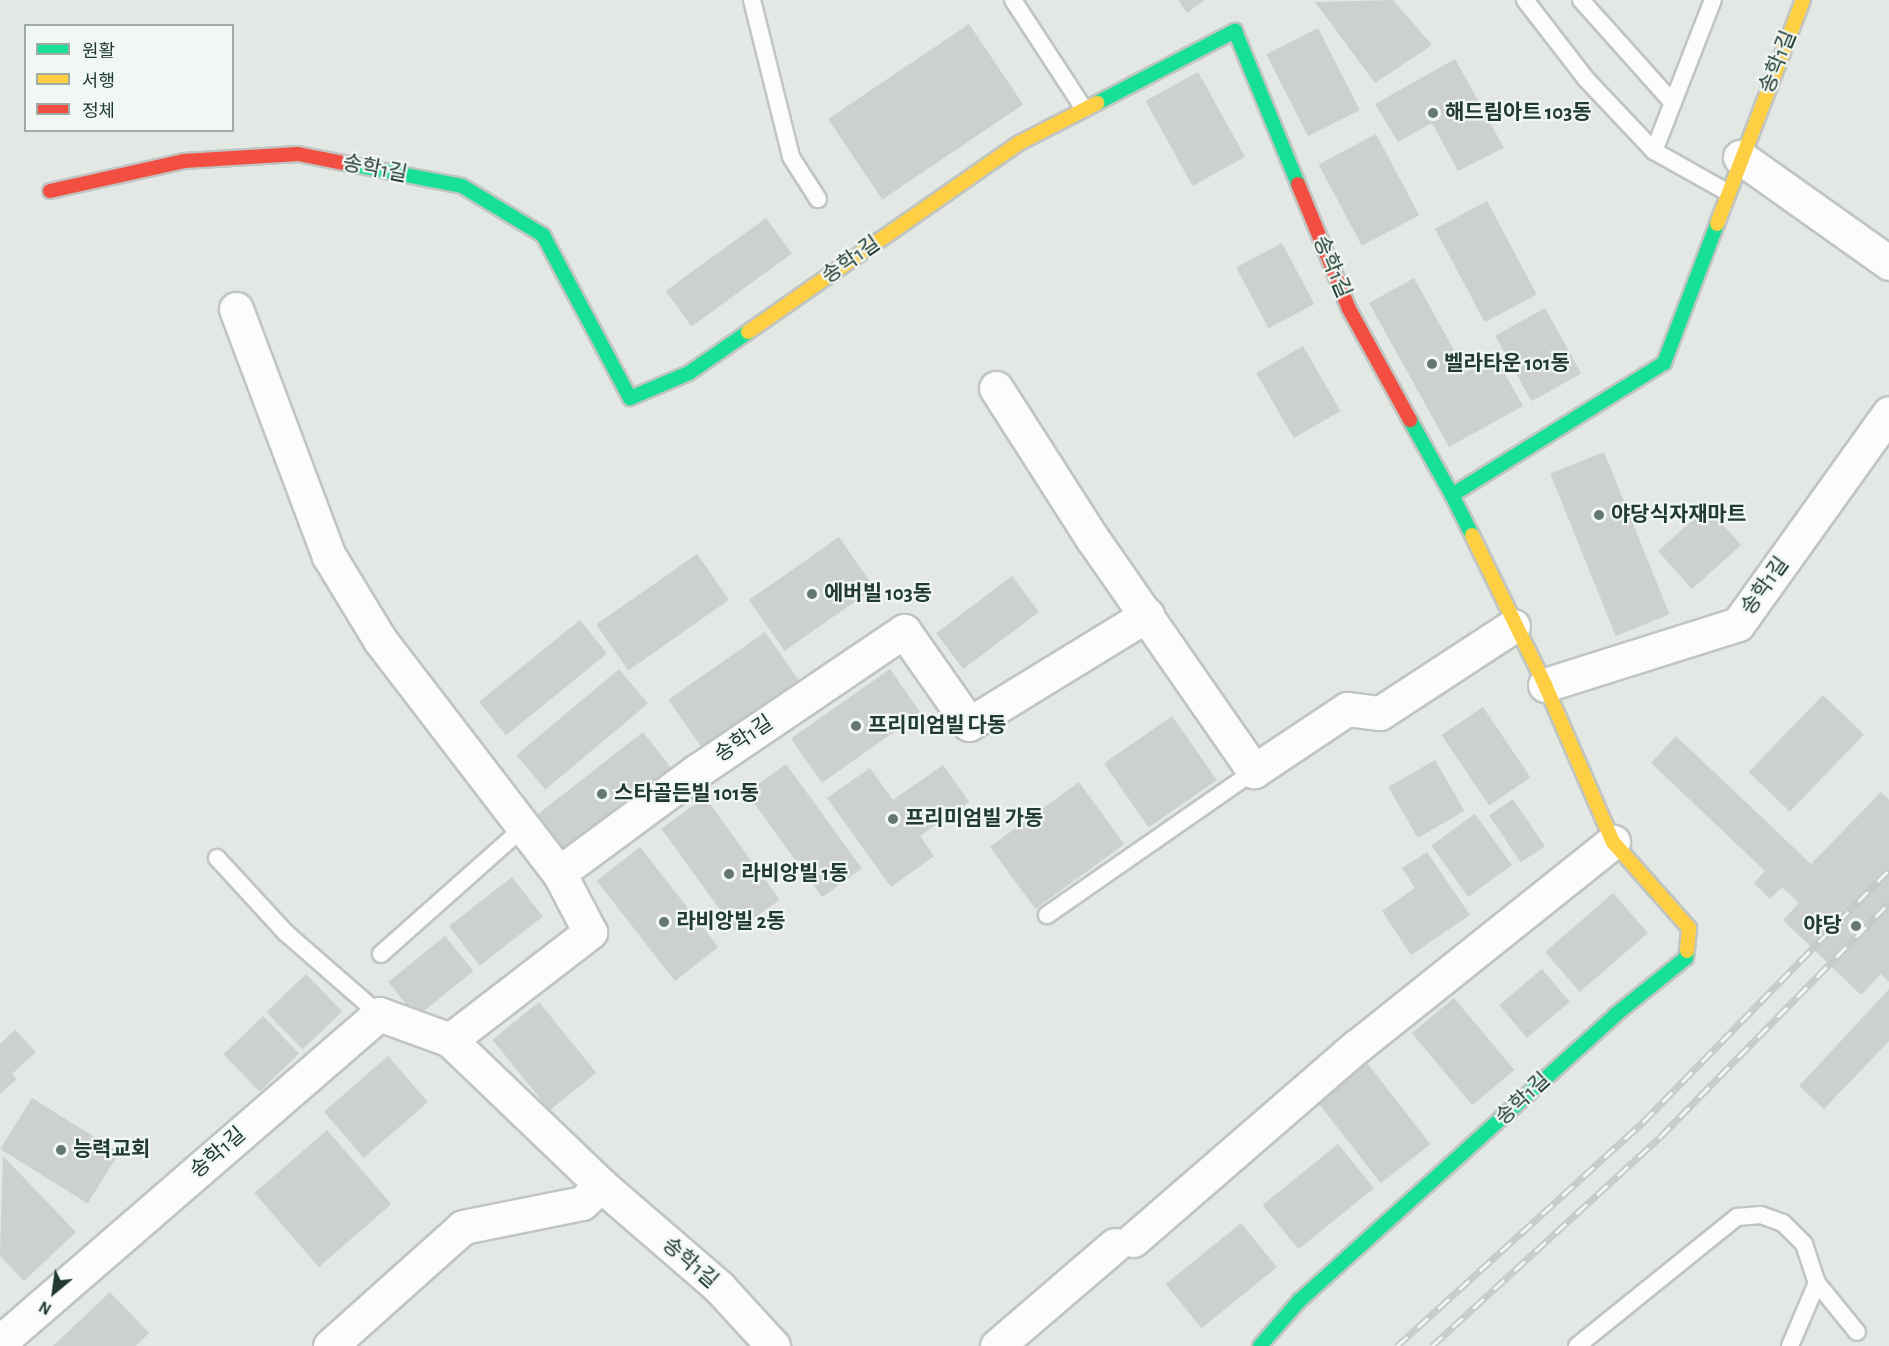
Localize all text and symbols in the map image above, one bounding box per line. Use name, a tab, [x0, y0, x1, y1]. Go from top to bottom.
legend	[24, 24, 234, 132]
street label: 송학1길	[1754, 27, 1802, 97]
text: 원활	[82, 43, 115, 61]
text: 서행	[82, 73, 115, 91]
place label: 해드림아트 103동	[1445, 100, 1592, 126]
text: 정체	[82, 103, 115, 121]
marker: 해드림아트 103동	[1426, 106, 1440, 120]
street label: 송학1길	[341, 150, 409, 188]
street label: 송학1길	[817, 231, 885, 289]
street label: 송학1길	[1308, 232, 1356, 302]
place label: 벨라타운 101동	[1444, 351, 1570, 377]
marker: 벨라타운 101동	[1425, 357, 1439, 371]
place label: 야당식자재마트	[1611, 502, 1746, 528]
marker: 야당식자재마트	[1592, 508, 1606, 522]
street label: 송학1길	[1736, 552, 1794, 620]
place label: 에버빌 103동	[824, 581, 932, 607]
marker: 에버빌 103동	[805, 587, 819, 601]
street label: 송학1길	[710, 710, 778, 768]
place label: 프리미엄빌 다동	[868, 713, 1006, 739]
marker: 프리미엄빌 다동	[849, 719, 863, 733]
place label: 스타골든빌 101동	[614, 781, 759, 807]
marker: 스타골든빌 101동	[595, 787, 609, 801]
place label: 프리미엄빌 가동	[905, 806, 1043, 832]
marker: 프리미엄빌 가동	[886, 812, 900, 826]
place label: 라비앙빌 1동	[741, 861, 848, 887]
marker: 라비앙빌 1동	[722, 867, 736, 881]
place label: 라비앙빌 2동	[676, 909, 786, 935]
place label: 야당	[1803, 913, 1842, 939]
marker: 라비앙빌 2동	[657, 915, 671, 929]
marker: 야당	[1847, 917, 1865, 935]
street label: 송학1길	[1491, 1068, 1555, 1130]
street label: 송학1길	[185, 1122, 251, 1184]
place label: 능력교회	[73, 1137, 150, 1163]
marker: 능력교회	[54, 1143, 68, 1157]
street label: 송학1길	[657, 1232, 723, 1294]
north arrow	[24, 1262, 84, 1322]
text: N	[37, 1298, 54, 1317]

